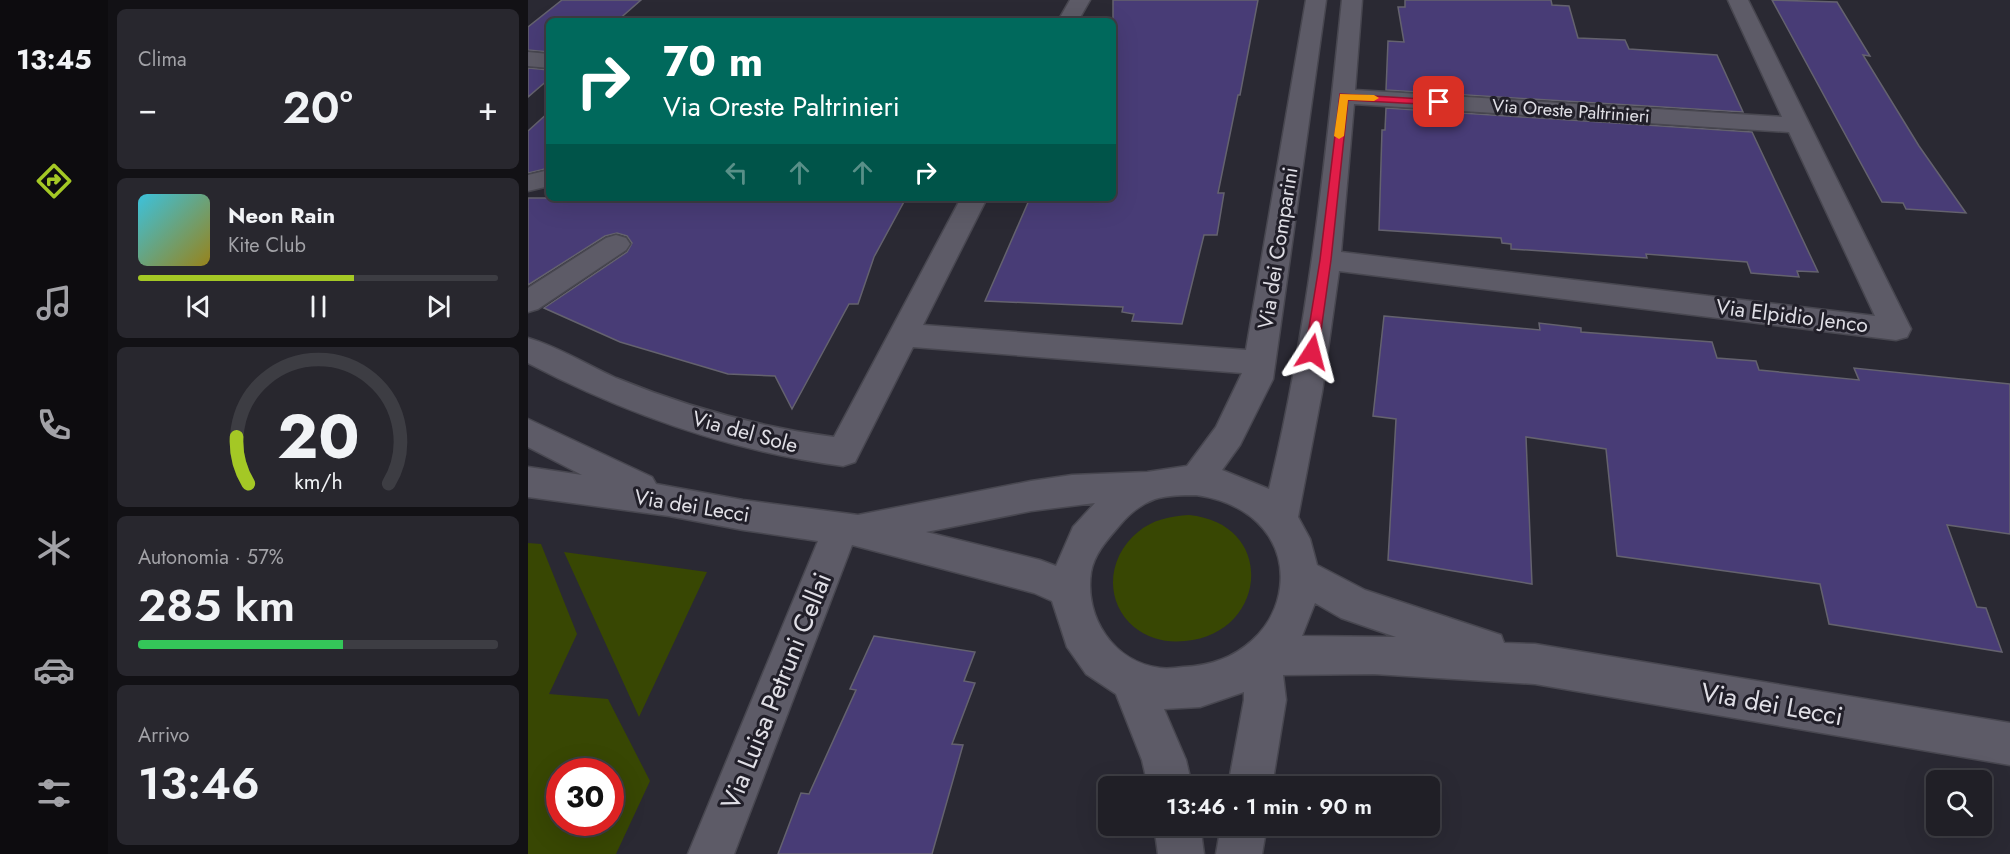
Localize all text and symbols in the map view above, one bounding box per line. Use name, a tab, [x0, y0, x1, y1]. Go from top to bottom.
text: 70 m	[663, 31, 763, 92]
text: 13:45	[16, 40, 92, 79]
icon: right	[564, 42, 642, 120]
text: Clima	[138, 45, 187, 74]
text: 20°	[282, 75, 353, 140]
pin	[1413, 76, 1464, 127]
text: −	[138, 85, 157, 132]
text: +	[478, 85, 498, 132]
icon: arrive	[1422, 85, 1455, 118]
text: Via Oreste Paltrinieri	[663, 87, 900, 126]
street label: Via Oreste Paltrinieri	[1491, 93, 1651, 129]
icon: left	[720, 156, 753, 189]
icon: ahead	[783, 156, 816, 189]
icon: ahead	[846, 156, 879, 189]
icon: right	[909, 156, 942, 189]
icon: directions	[33, 160, 75, 202]
street label: Via dei Comparini	[1250, 165, 1306, 331]
text: Neon Rain	[228, 199, 335, 231]
text: Kite Club	[228, 231, 306, 260]
icon: music	[33, 282, 75, 324]
icon: previous	[182, 290, 215, 323]
icon: pause	[302, 290, 335, 323]
icon: next	[422, 290, 455, 323]
street label: Via Elpidio Jenco	[1714, 292, 1870, 340]
position arrow	[1280, 320, 1344, 384]
text: 20	[277, 391, 359, 481]
icon: phone	[33, 404, 75, 446]
street label: Via del Sole	[689, 404, 801, 461]
text: km/h	[294, 466, 342, 497]
street label: Via dei Lecci	[632, 482, 752, 530]
icon: climate	[33, 527, 75, 569]
text: Autonomia · 57%	[138, 543, 284, 572]
street label: Via Luisa Petruni Cellai	[711, 567, 841, 815]
text: 285 km	[138, 573, 295, 638]
icon: car	[33, 649, 75, 691]
street label: Via dei Lecci	[1698, 673, 1846, 735]
text: Arrivo	[138, 721, 190, 750]
text: 13:46	[138, 751, 260, 816]
speed limit sign: 30	[546, 758, 624, 836]
map controls	[1926, 770, 1992, 836]
button: search	[1926, 770, 1992, 836]
icon: filters	[33, 772, 75, 814]
text: 13:46 · 1 min · 90 m	[1166, 790, 1372, 822]

